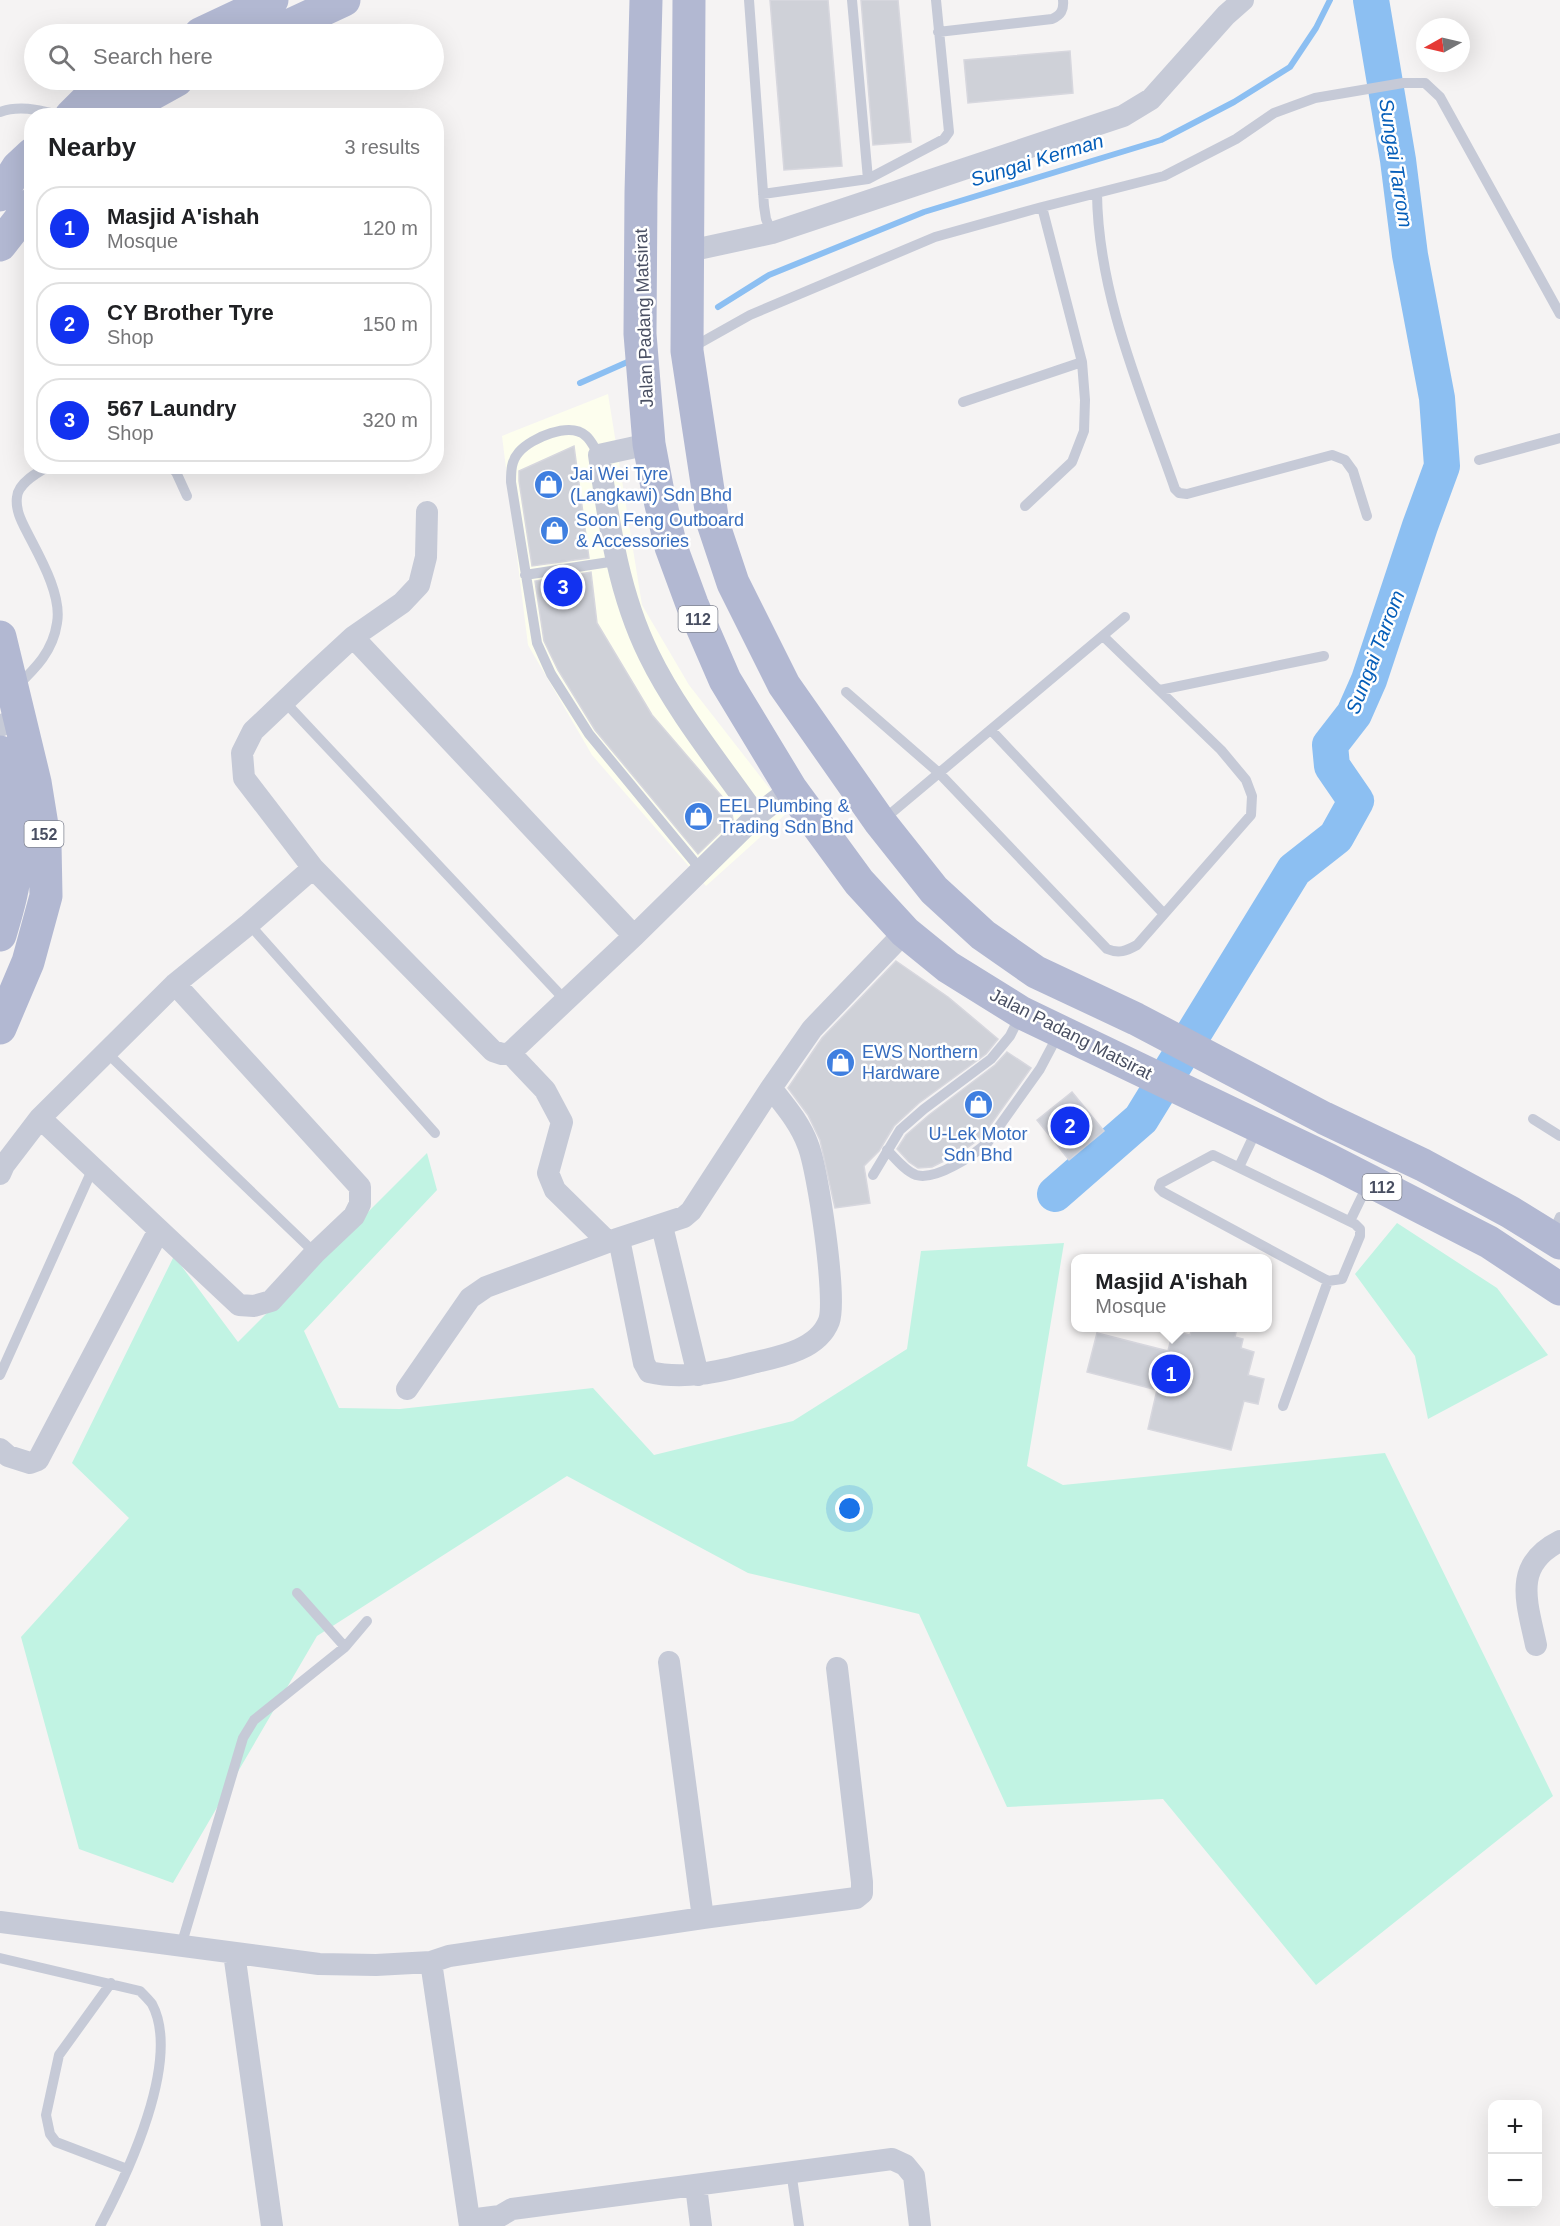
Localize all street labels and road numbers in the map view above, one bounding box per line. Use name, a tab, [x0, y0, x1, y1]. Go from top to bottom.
street label: Jalan Padang Matsirat	[631, 228, 657, 408]
road number: 112	[678, 606, 718, 632]
road number: 152	[24, 821, 63, 847]
street label: Jalan Padang Matsirat	[987, 984, 1155, 1084]
road number: 112	[1362, 1174, 1402, 1200]

